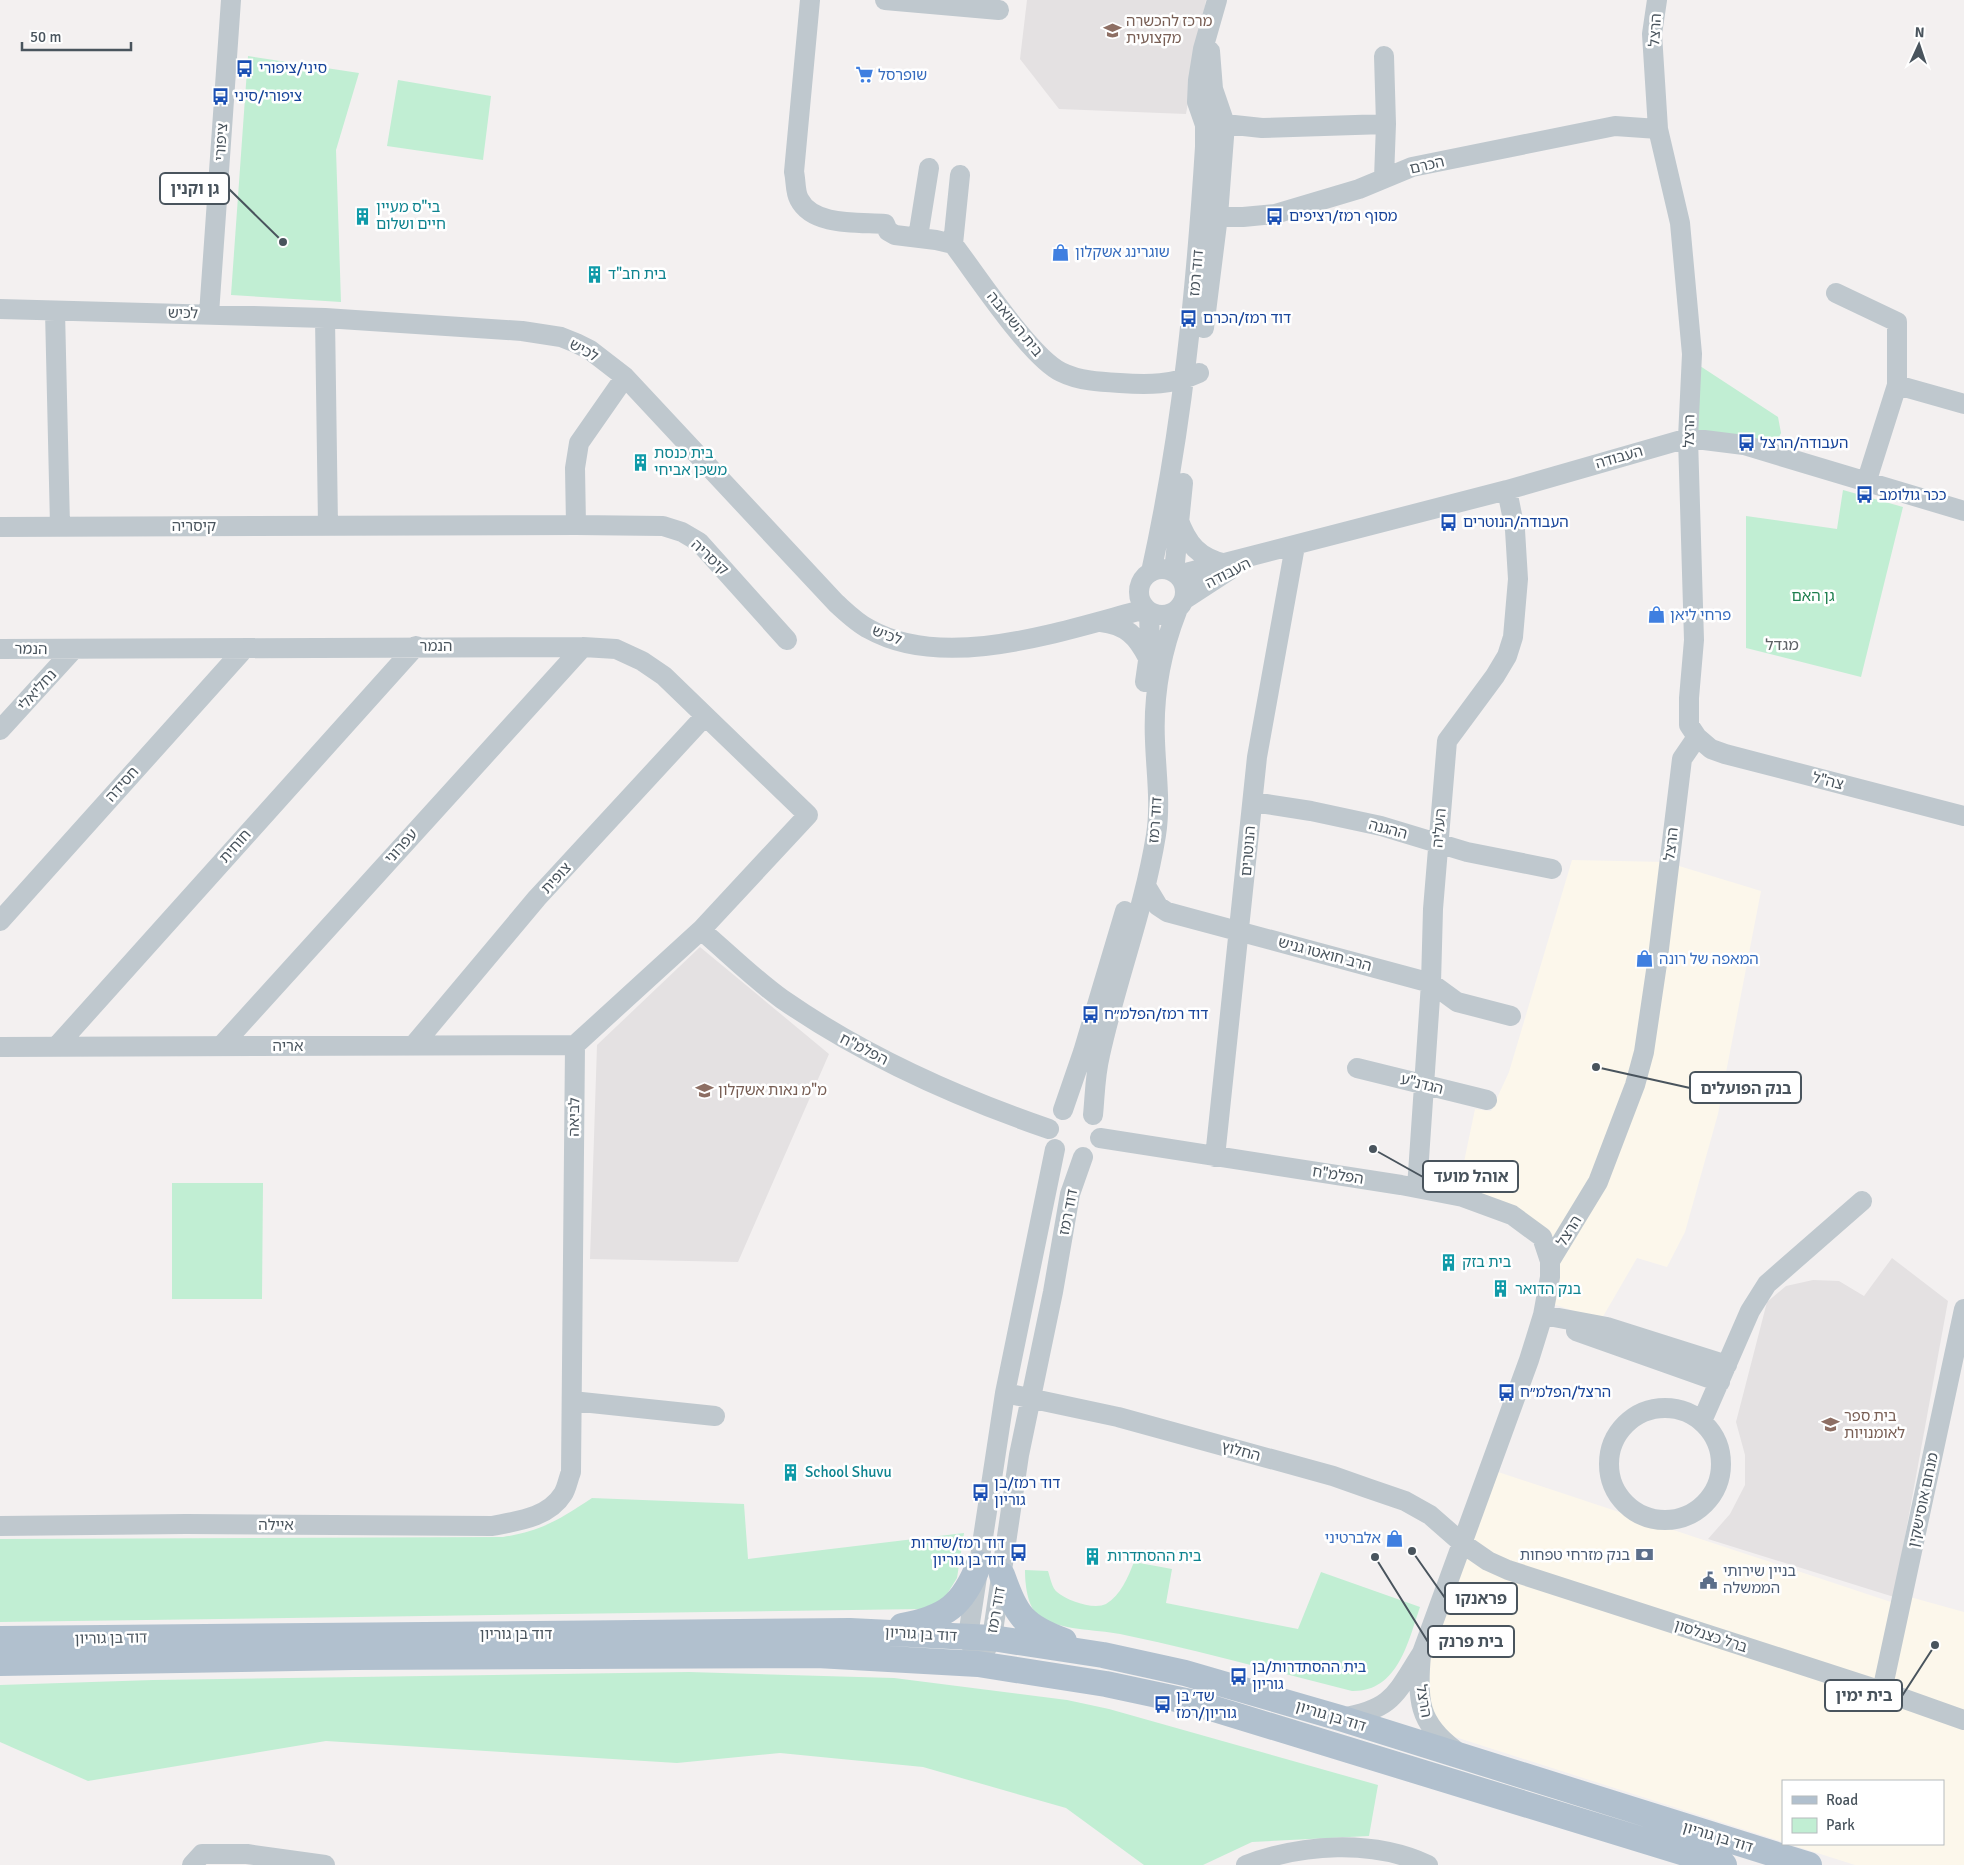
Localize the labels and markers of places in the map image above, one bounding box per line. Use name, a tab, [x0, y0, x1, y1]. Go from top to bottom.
place label: מרכז להכשרה מקצועית	[1126, 12, 1213, 47]
school or university icon: מרכז להכשרה מקצועית	[1102, 20, 1122, 40]
bus stop icon: סיני/ציפורי	[235, 58, 255, 78]
place label: סיני/ציפורי	[259, 59, 327, 77]
supermarket icon: שופרסל	[854, 65, 874, 85]
place label: שופרסל	[878, 66, 927, 84]
bus stop icon: ציפורי/סיני	[210, 86, 230, 106]
place label: ציפורי/סיני	[234, 87, 302, 105]
callout: גן וקנין	[160, 173, 229, 204]
place label: בי"ס מעיין חיים ושלום	[376, 198, 446, 233]
building icon: בי"ס מעיין חיים ושלום	[352, 206, 372, 226]
bus stop icon: מסוף רמז/רציפים	[1265, 206, 1285, 226]
place label: מסוף רמז/רציפים	[1289, 207, 1398, 225]
shop icon: שוגרינג אשקלון	[1051, 242, 1071, 262]
place label: שוגרינג אשקלון	[1075, 243, 1170, 261]
building icon: בית חב"ד	[584, 264, 604, 284]
place label: בית חב"ד	[608, 265, 667, 283]
bus stop icon: דוד רמז/הכרם	[1179, 308, 1199, 328]
place label: דוד רמז/הכרם	[1203, 309, 1291, 327]
bus stop icon: העבודה/הרצל	[1736, 433, 1756, 453]
place label: העבודה/הרצל	[1760, 434, 1848, 452]
place label: בית כנסת משכן אביחי	[654, 444, 727, 479]
building icon: בית כנסת משכן אביחי	[630, 452, 650, 472]
bus stop icon: ככר גולומב	[1855, 485, 1875, 505]
place label: ככר גולומב	[1879, 486, 1947, 504]
bus stop icon: העבודה/הנוטרים	[1439, 512, 1459, 532]
place label: העבודה/הנוטרים	[1463, 513, 1569, 531]
shop icon: פרחי ליאן	[1646, 605, 1666, 625]
place label: פרחי ליאן	[1670, 606, 1731, 624]
shop icon: המאפה של רונה	[1635, 949, 1655, 969]
place label: המאפה של רונה	[1659, 950, 1759, 968]
bus stop icon: דוד רמז/הפלמ״ח	[1080, 1004, 1100, 1024]
place label: דוד רמז/הפלמ״ח	[1104, 1005, 1208, 1023]
callout: בנק הפועלים	[1690, 1072, 1801, 1103]
school or university icon: מ"מ נאות אשקלון	[694, 1080, 714, 1100]
place label: מ"מ נאות אשקלון	[718, 1081, 827, 1099]
callout: אוהל מועד	[1423, 1161, 1518, 1192]
building icon: בית בזק	[1438, 1252, 1458, 1272]
place label: בית בזק	[1462, 1253, 1512, 1271]
building icon: בנק הדואר	[1491, 1279, 1511, 1299]
place label: בנק הדואר	[1515, 1280, 1582, 1298]
bus stop icon: הרצל/הפלמ״ח	[1496, 1382, 1516, 1402]
place label: הרצל/הפלמ״ח	[1520, 1383, 1611, 1401]
place label: בית ספר לאומנויות	[1844, 1407, 1905, 1442]
school or university icon: בית ספר לאומנויות	[1820, 1415, 1840, 1435]
building icon: School Shuvu	[781, 1462, 801, 1482]
place label: School Shuvu	[805, 1463, 892, 1481]
place label: דוד רמז/בן גוריון	[994, 1474, 1061, 1509]
bus stop icon: דוד רמז/בן גוריון	[970, 1482, 990, 1502]
shop icon: אלברטיני	[1385, 1528, 1405, 1548]
place label: אלברטיני	[1325, 1529, 1381, 1547]
place label: דוד רמז/שדרות דוד בן גוריון	[911, 1534, 1005, 1569]
bus stop icon: דוד רמז/שדרות דוד בן גוריון	[1009, 1542, 1029, 1562]
bank icon: בנק מזרחי טפחות	[1634, 1545, 1654, 1565]
building icon: בית ההסתדרות	[1083, 1546, 1103, 1566]
place label: בנק מזרחי טפחות	[1520, 1546, 1630, 1564]
place label: בית ההסתדרות	[1107, 1547, 1202, 1565]
place label: בניין שירותי הממשלה	[1723, 1562, 1796, 1597]
public building icon: בניין שירותי הממשלה	[1699, 1570, 1719, 1590]
callout: פראנקו	[1445, 1583, 1517, 1614]
callout: בית פרנק	[1428, 1626, 1514, 1657]
place label: בית ההסתדרות/בן גוריון	[1252, 1658, 1367, 1693]
bus stop icon: בית ההסתדרות/בן גוריון	[1228, 1666, 1248, 1686]
callout: בית ימין	[1825, 1680, 1902, 1711]
place label: שד׳ בן גוריון/רמז	[1176, 1687, 1237, 1722]
bus stop icon: שד׳ בן גוריון/רמז	[1152, 1695, 1172, 1715]

